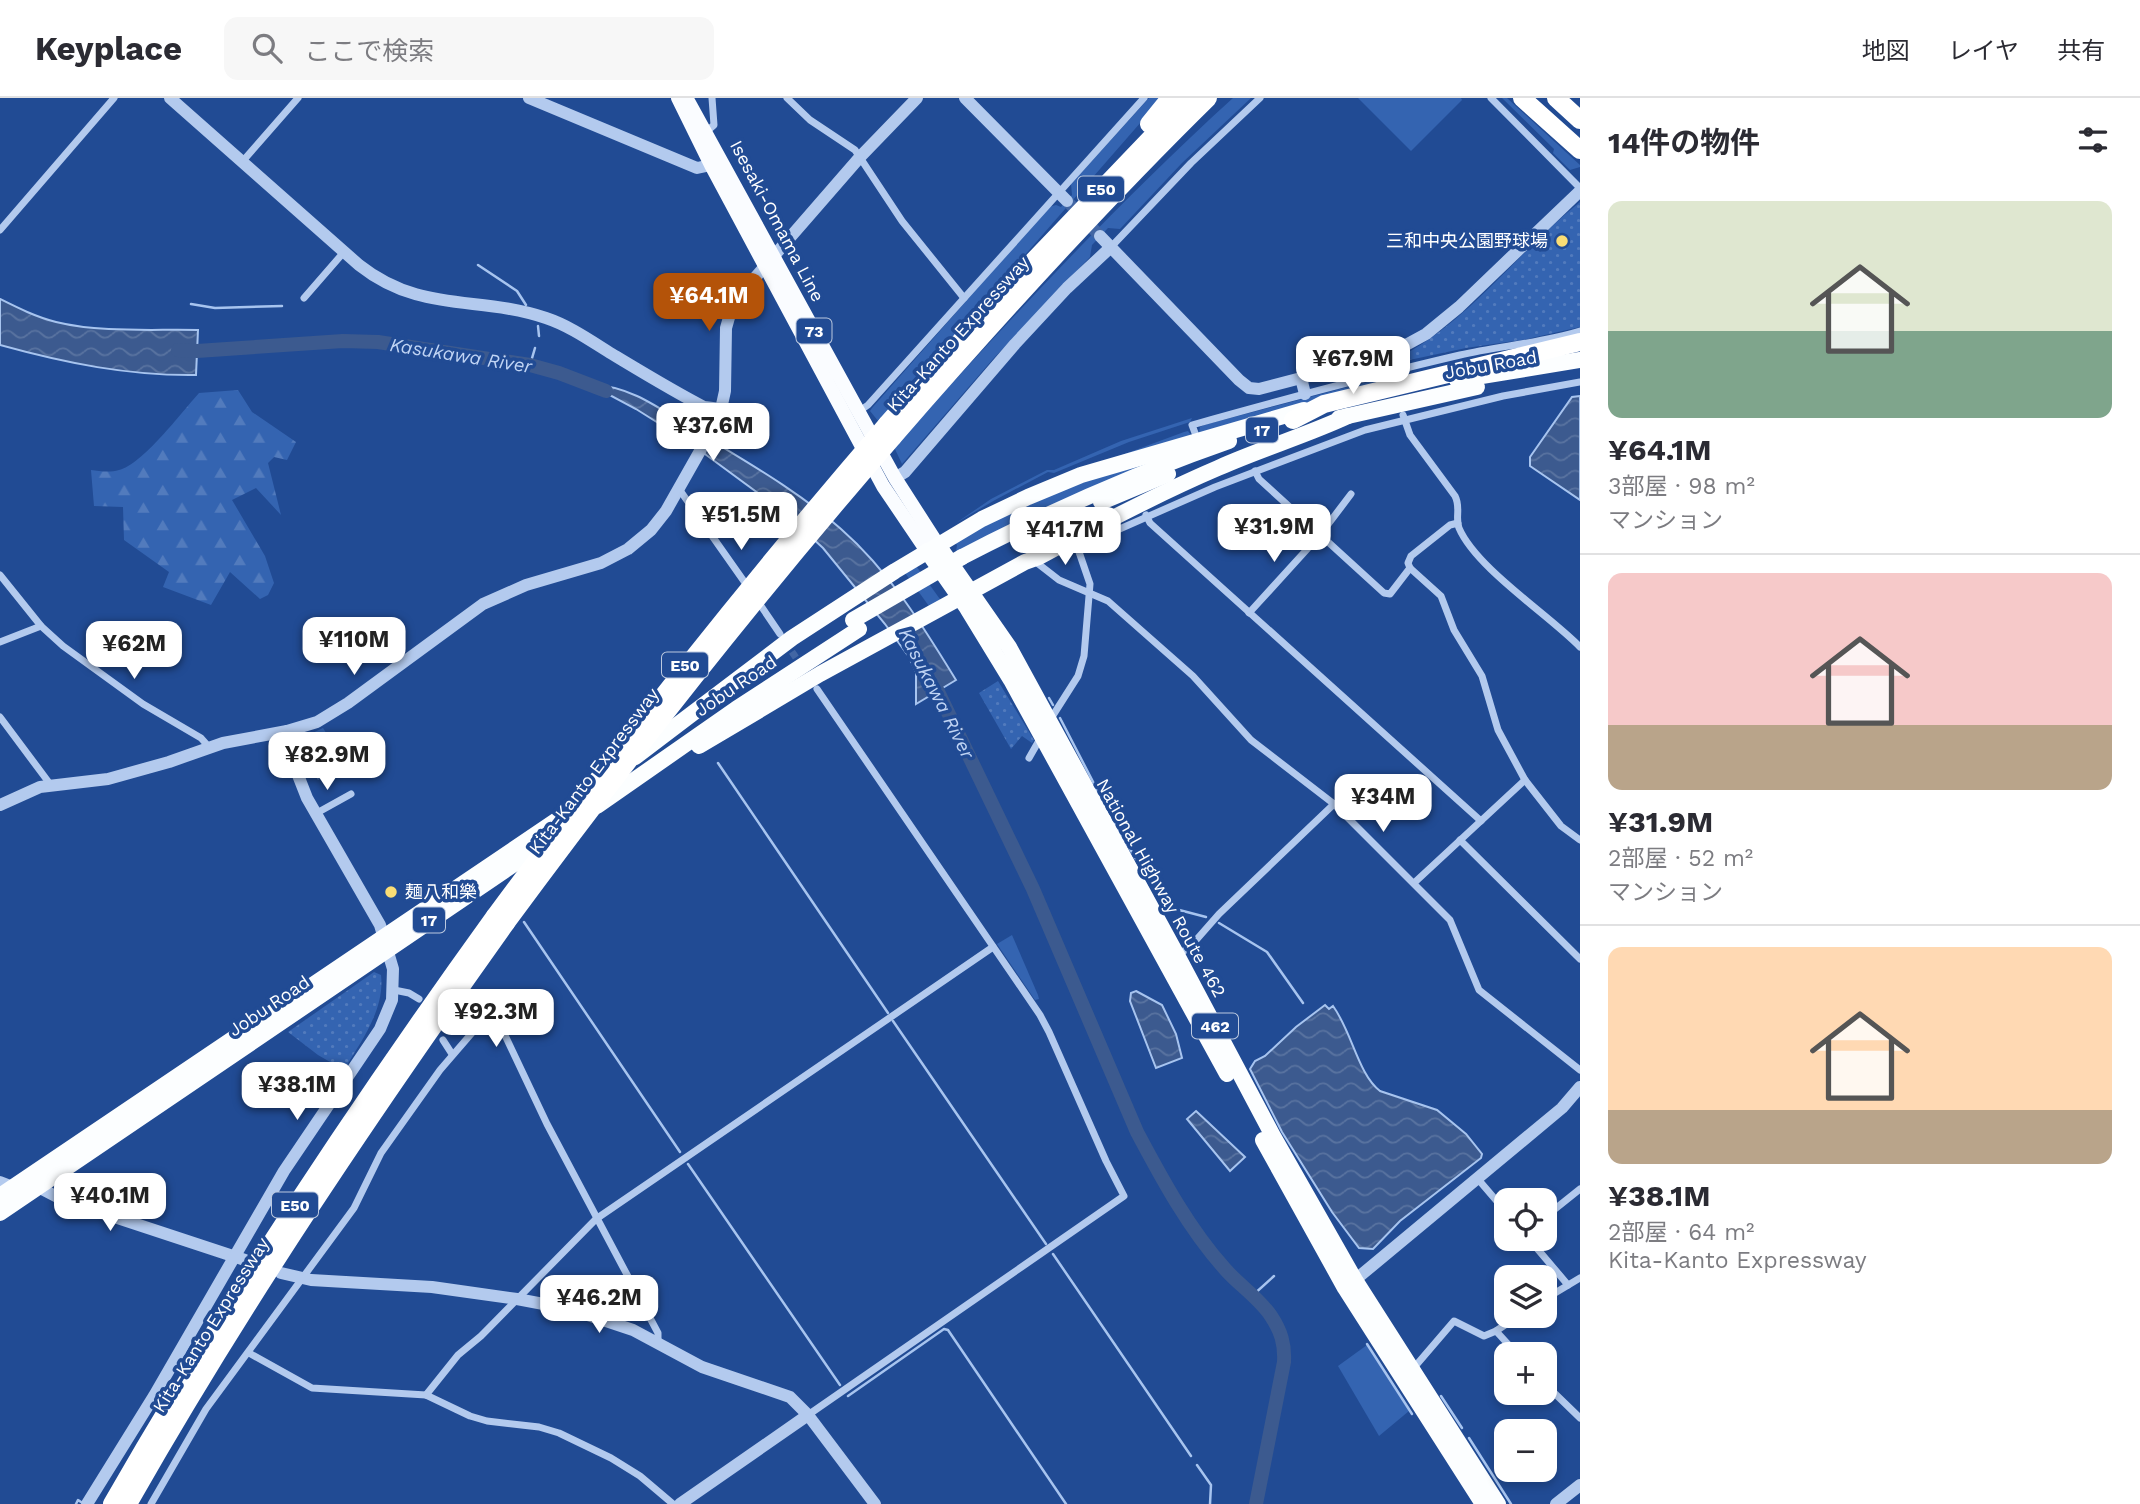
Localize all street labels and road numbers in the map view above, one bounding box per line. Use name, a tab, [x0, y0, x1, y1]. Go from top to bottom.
street label: Isesaki-Omama Line	[726, 136, 829, 305]
road number: E50	[1078, 176, 1124, 202]
street label: Kita-Kanto Expressway	[882, 251, 1034, 416]
road number: 73	[796, 318, 832, 344]
street label: Jobu Road	[1443, 346, 1539, 383]
road number: 17	[1246, 418, 1278, 442]
street label: Jobu Road	[691, 651, 780, 720]
road number: E50	[662, 652, 708, 678]
street label: Kita-Kanto Expressway	[524, 683, 663, 858]
street label: National Highway Route 462	[1092, 775, 1230, 1001]
road number: 17	[413, 908, 445, 932]
street label: Jobu Road	[224, 971, 313, 1040]
road number: 462	[1192, 1014, 1238, 1038]
road number: E50	[272, 1192, 318, 1218]
street label: Kita-Kanto Expressway	[148, 1233, 274, 1416]

